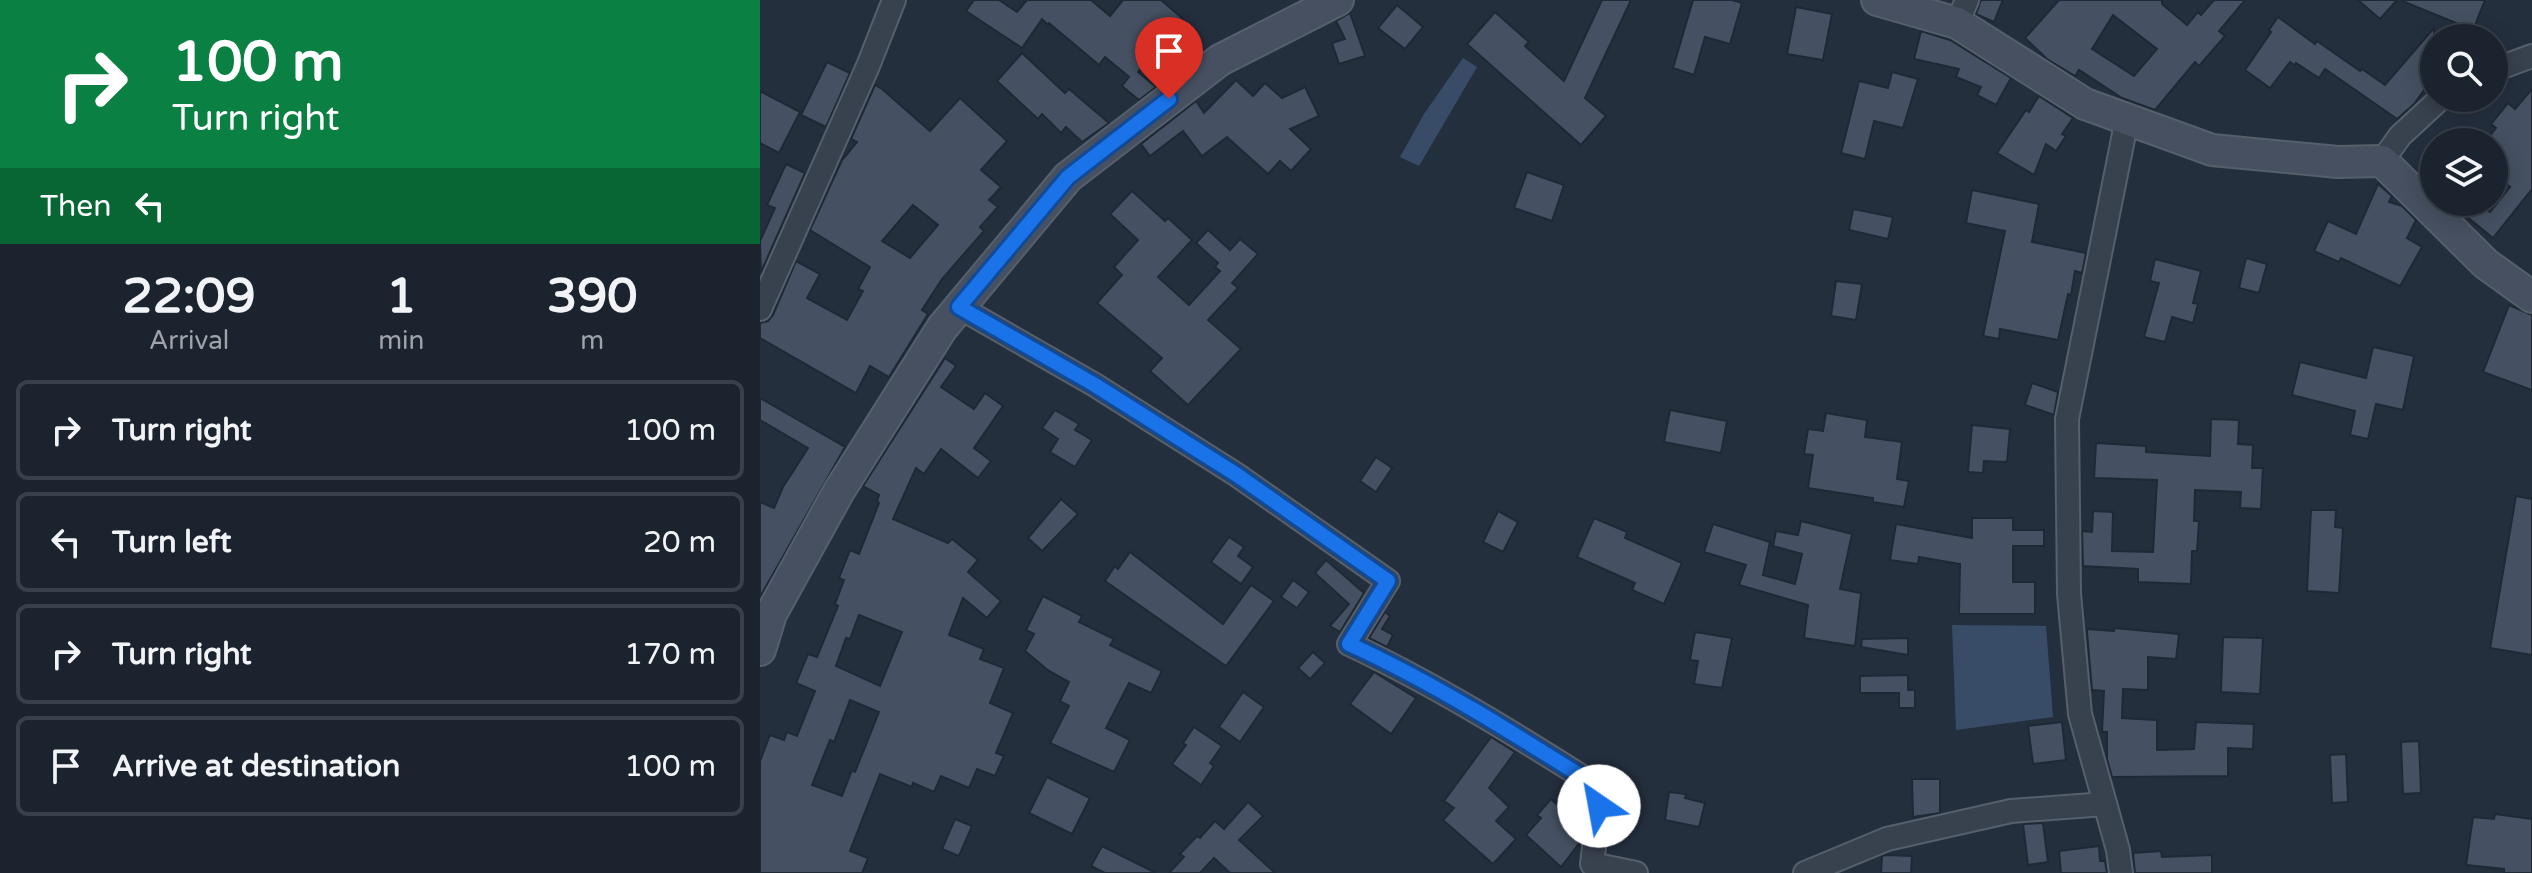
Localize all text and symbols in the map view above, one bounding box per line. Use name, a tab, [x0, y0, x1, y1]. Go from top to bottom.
pin	[1135, 17, 1203, 99]
map controls	[2420, 24, 2508, 216]
button: search	[2420, 24, 2508, 112]
text: 100 m	[172, 29, 343, 96]
icon: arrive	[1147, 29, 1191, 73]
icon: right	[40, 32, 144, 136]
text: Turn right	[172, 97, 339, 140]
button: layers	[2420, 128, 2508, 216]
icon: left	[128, 184, 172, 228]
text: Then	[40, 188, 112, 225]
text: 22:09	[123, 268, 256, 326]
text: 1	[386, 268, 416, 326]
text: 390	[547, 268, 637, 326]
text: Arrival	[149, 325, 229, 356]
text: min	[378, 325, 424, 356]
text: m	[580, 325, 604, 356]
icon: right	[44, 408, 88, 452]
text: Turn right	[112, 412, 252, 449]
text: 100 m	[624, 412, 716, 449]
icon: left	[44, 520, 88, 564]
text: Turn left	[112, 524, 231, 561]
text: 20 m	[643, 524, 716, 561]
icon: right	[44, 632, 88, 676]
text: Turn right	[112, 636, 252, 673]
text: 170 m	[624, 636, 716, 673]
icon: arrive	[44, 744, 88, 788]
text: Arrive at destination	[112, 748, 400, 785]
text: 100 m	[624, 748, 716, 785]
position arrow	[1557, 764, 1641, 848]

